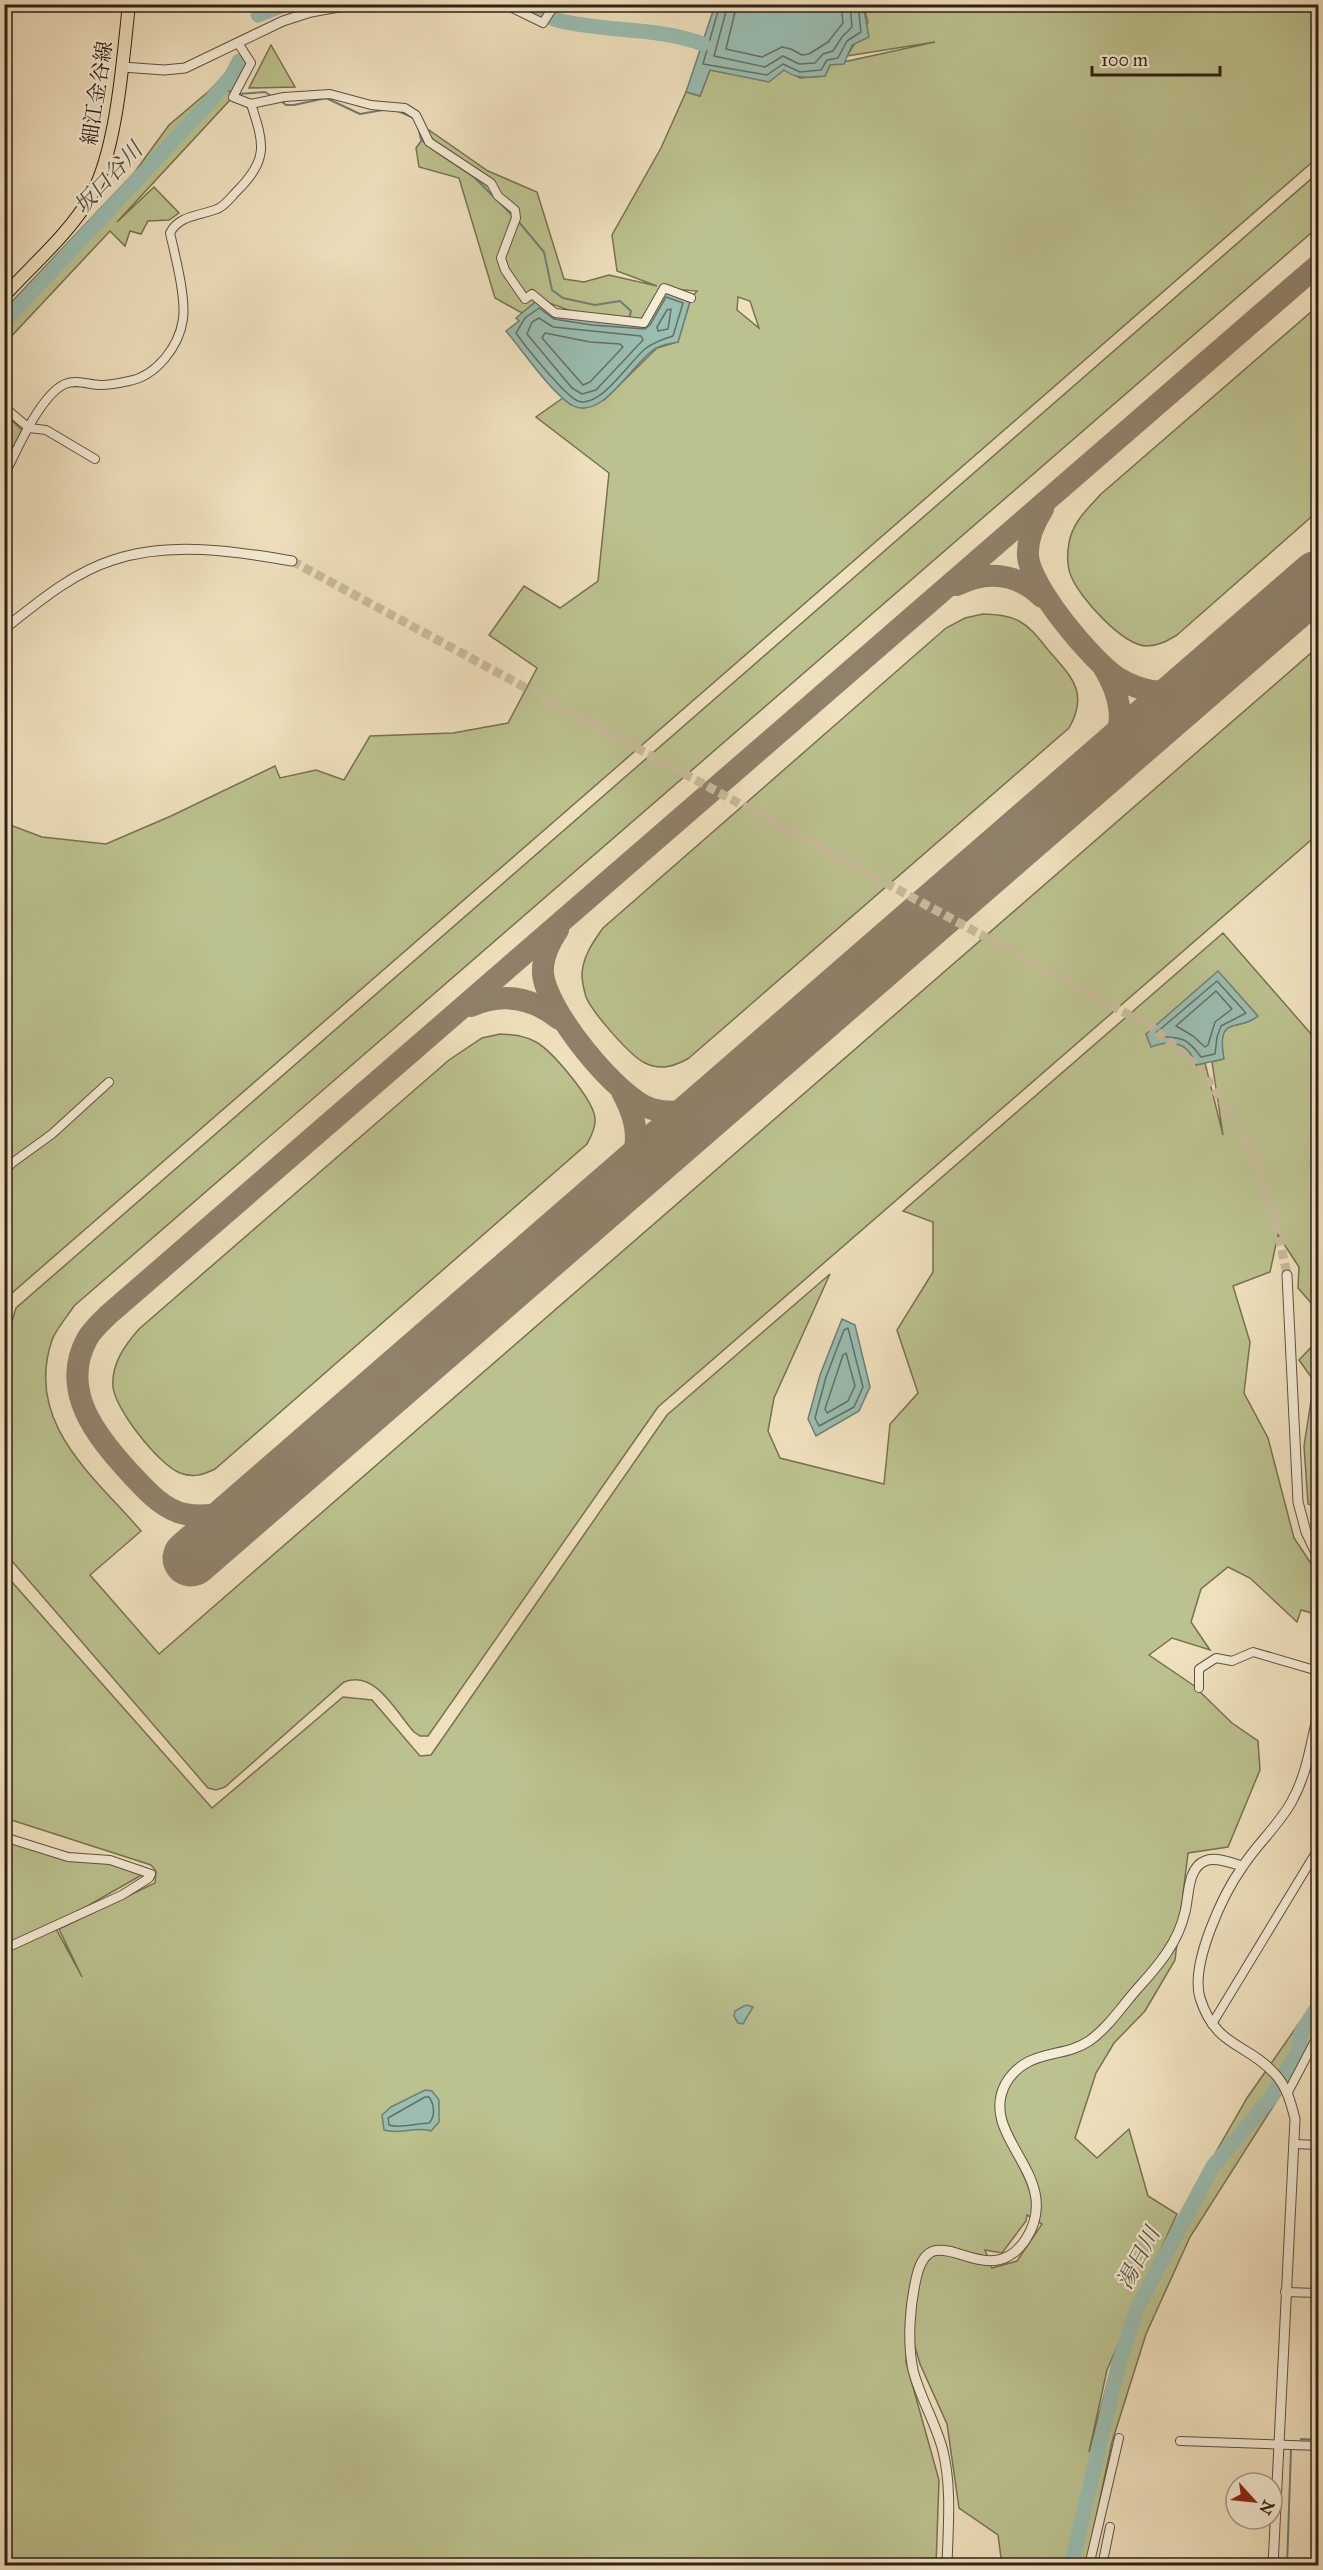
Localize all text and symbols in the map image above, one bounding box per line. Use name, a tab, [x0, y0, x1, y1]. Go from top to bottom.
street label: 細江金谷線	[76, 39, 118, 147]
scale bar	[1092, 39, 1220, 77]
text: 100 m	[1101, 49, 1148, 71]
water label: 坂口谷川	[68, 135, 149, 219]
water label: 湯日川	[1111, 2221, 1166, 2293]
north arrow	[1224, 2471, 1284, 2531]
text: N	[1255, 2497, 1278, 2518]

